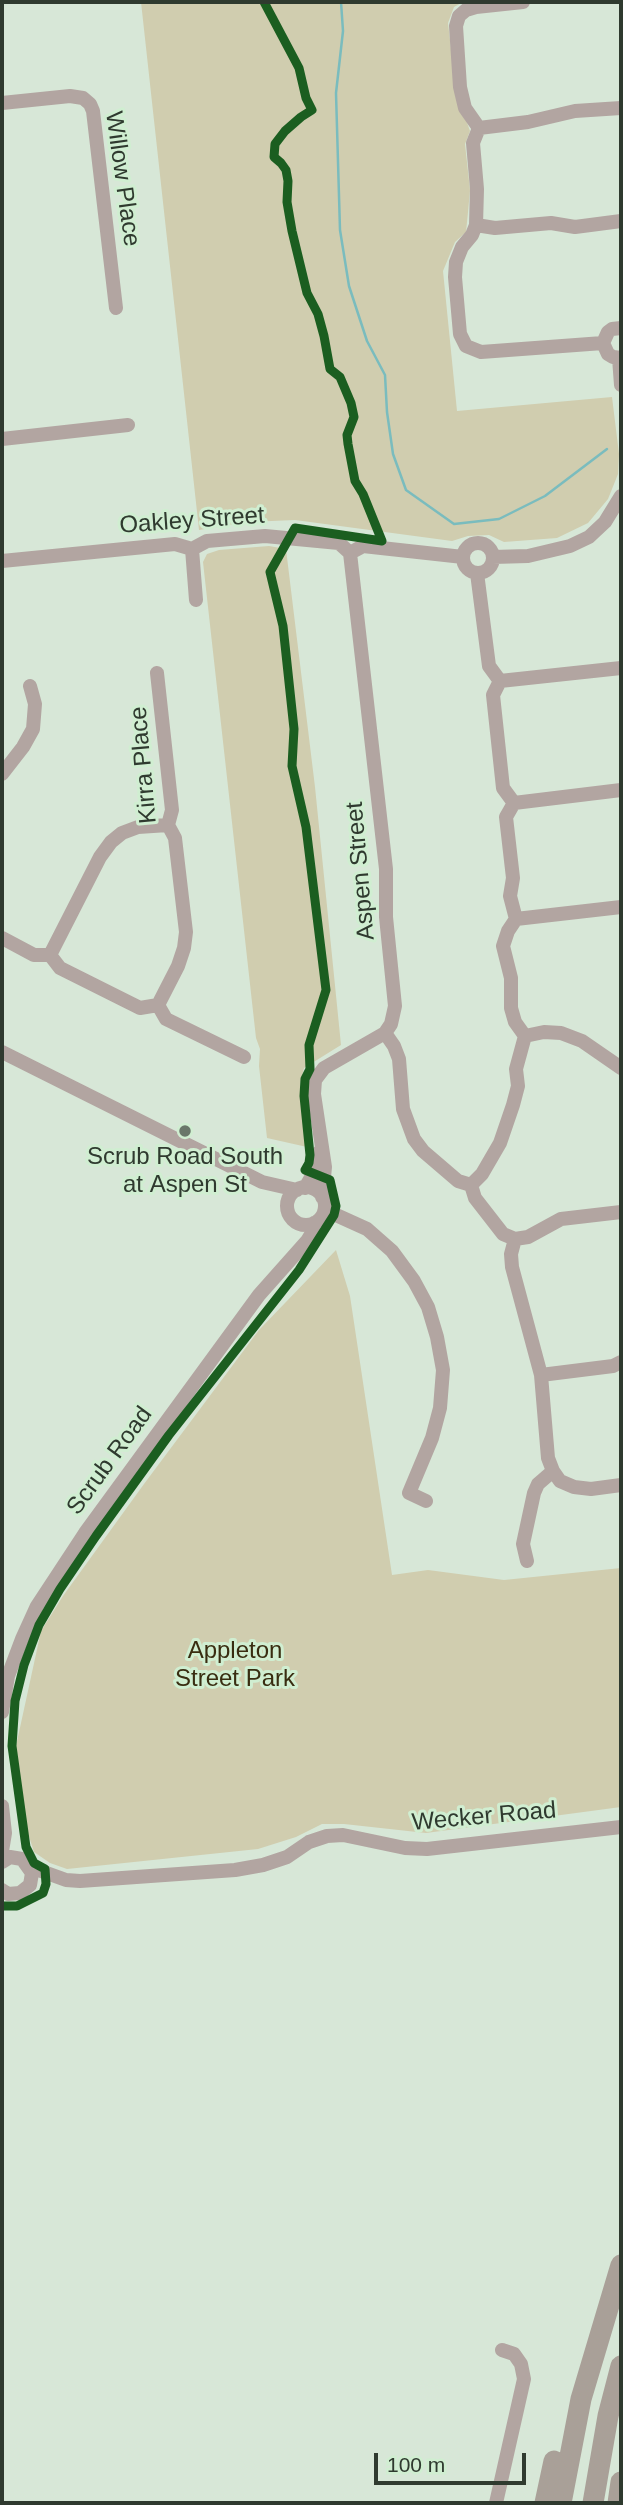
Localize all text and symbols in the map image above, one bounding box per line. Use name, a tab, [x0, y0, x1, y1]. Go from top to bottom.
street label: Willow Place	[98, 110, 146, 248]
street label: Oakley Street	[118, 502, 266, 540]
street label: Kirra Place	[125, 705, 163, 825]
street label: Aspen Street	[341, 801, 381, 941]
marker: Scrub Road South at Aspen St	[177, 1123, 193, 1139]
place label: Scrub Road South at Aspen St	[87, 1143, 283, 1199]
street label: Scrub Road	[61, 1401, 159, 1521]
park label: Appleton Street Park	[175, 1637, 295, 1693]
street label: Wecker Road	[411, 1796, 557, 1838]
scale bar	[378, 2438, 530, 2482]
text: 100 m	[387, 2453, 445, 2476]

